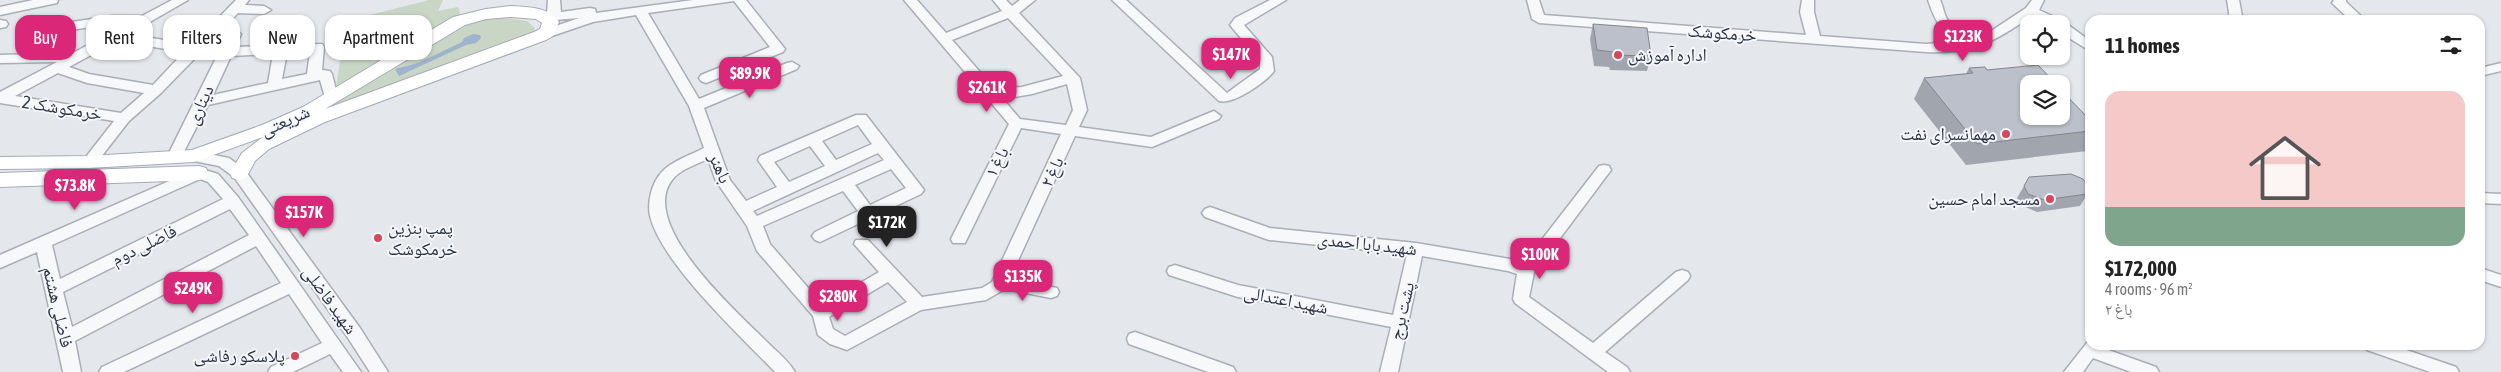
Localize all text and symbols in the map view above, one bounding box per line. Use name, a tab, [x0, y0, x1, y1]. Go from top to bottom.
chip: Buy	[15, 15, 76, 60]
chip: Rent	[86, 15, 153, 60]
chip: Filters	[163, 15, 240, 60]
chip: New	[250, 15, 315, 60]
chip: Apartment	[325, 15, 432, 60]
map controls	[2020, 15, 2070, 125]
button: locate	[2020, 15, 2070, 65]
street label: خرمکوشک	[1687, 20, 1757, 45]
pin: $123K	[1928, 20, 1998, 62]
text: $123K	[1944, 27, 1982, 45]
icon: filters	[2437, 31, 2465, 59]
text: 11 homes	[2105, 33, 2180, 57]
pin: $147K	[1196, 38, 1266, 80]
place label: اداره آموزش	[1628, 44, 1707, 66]
text: $147K	[1212, 45, 1250, 63]
marker: اداره آموزش	[1612, 49, 1624, 61]
pin: $89.9K	[709, 56, 791, 99]
text: $89.9K	[730, 64, 770, 82]
pin: $261K	[952, 70, 1022, 113]
button: layers	[2020, 75, 2070, 125]
text: $261K	[968, 78, 1006, 96]
street label: دیناری	[181, 82, 219, 128]
street label: خرمکوشک 2	[21, 91, 103, 124]
street label: شریعتی	[257, 100, 313, 142]
place label: مهمانسرای نفت	[1900, 123, 1996, 145]
icon: home	[2240, 123, 2330, 213]
marker: مهمانسرای نفت	[2000, 128, 2012, 140]
street label: باغ ۱	[980, 143, 1014, 181]
street label: باهنر	[704, 148, 736, 187]
street label: باغ ۲	[1035, 153, 1069, 191]
pin: $73.8K	[34, 168, 116, 211]
text: $73.8K	[55, 176, 95, 194]
place label: مسجد امام حسین	[1928, 188, 2040, 211]
marker: مسجد امام حسین	[2044, 193, 2056, 205]
pin: $157K	[269, 196, 339, 238]
text: $157K	[285, 203, 323, 221]
pin: $172K	[852, 206, 922, 248]
text: $172K	[868, 213, 906, 231]
place label: پمپ بنزین خرمکوشک	[388, 217, 457, 259]
street label: فاضلی دوم	[108, 220, 181, 271]
street label: شهید بابا احمدی	[1316, 228, 1418, 260]
marker: پمپ بنزین خرمکوشک	[372, 232, 384, 244]
pin: $100K	[1505, 238, 1575, 280]
text: $100K	[1521, 245, 1559, 263]
text: $172,000	[2105, 256, 2177, 280]
pin: $135K	[988, 260, 1058, 302]
street label: شهید فاضلی	[298, 261, 362, 339]
street label: فاضلی هشتم	[37, 264, 78, 350]
text: $135K	[1004, 267, 1042, 285]
pin: $249K	[158, 272, 228, 314]
text: $249K	[174, 279, 212, 297]
pin: $280K	[803, 280, 873, 322]
street label: پشت برج	[1385, 280, 1420, 342]
text: 4 rooms · 96 m²	[2105, 280, 2193, 298]
street label: شهید اعتدالی	[1242, 281, 1330, 319]
text: $280K	[819, 287, 857, 305]
text: باغ ۲	[2105, 300, 2133, 318]
place label: پلاسکو رفاشی	[194, 345, 285, 367]
marker: پلاسکو رفاشی	[289, 350, 301, 362]

